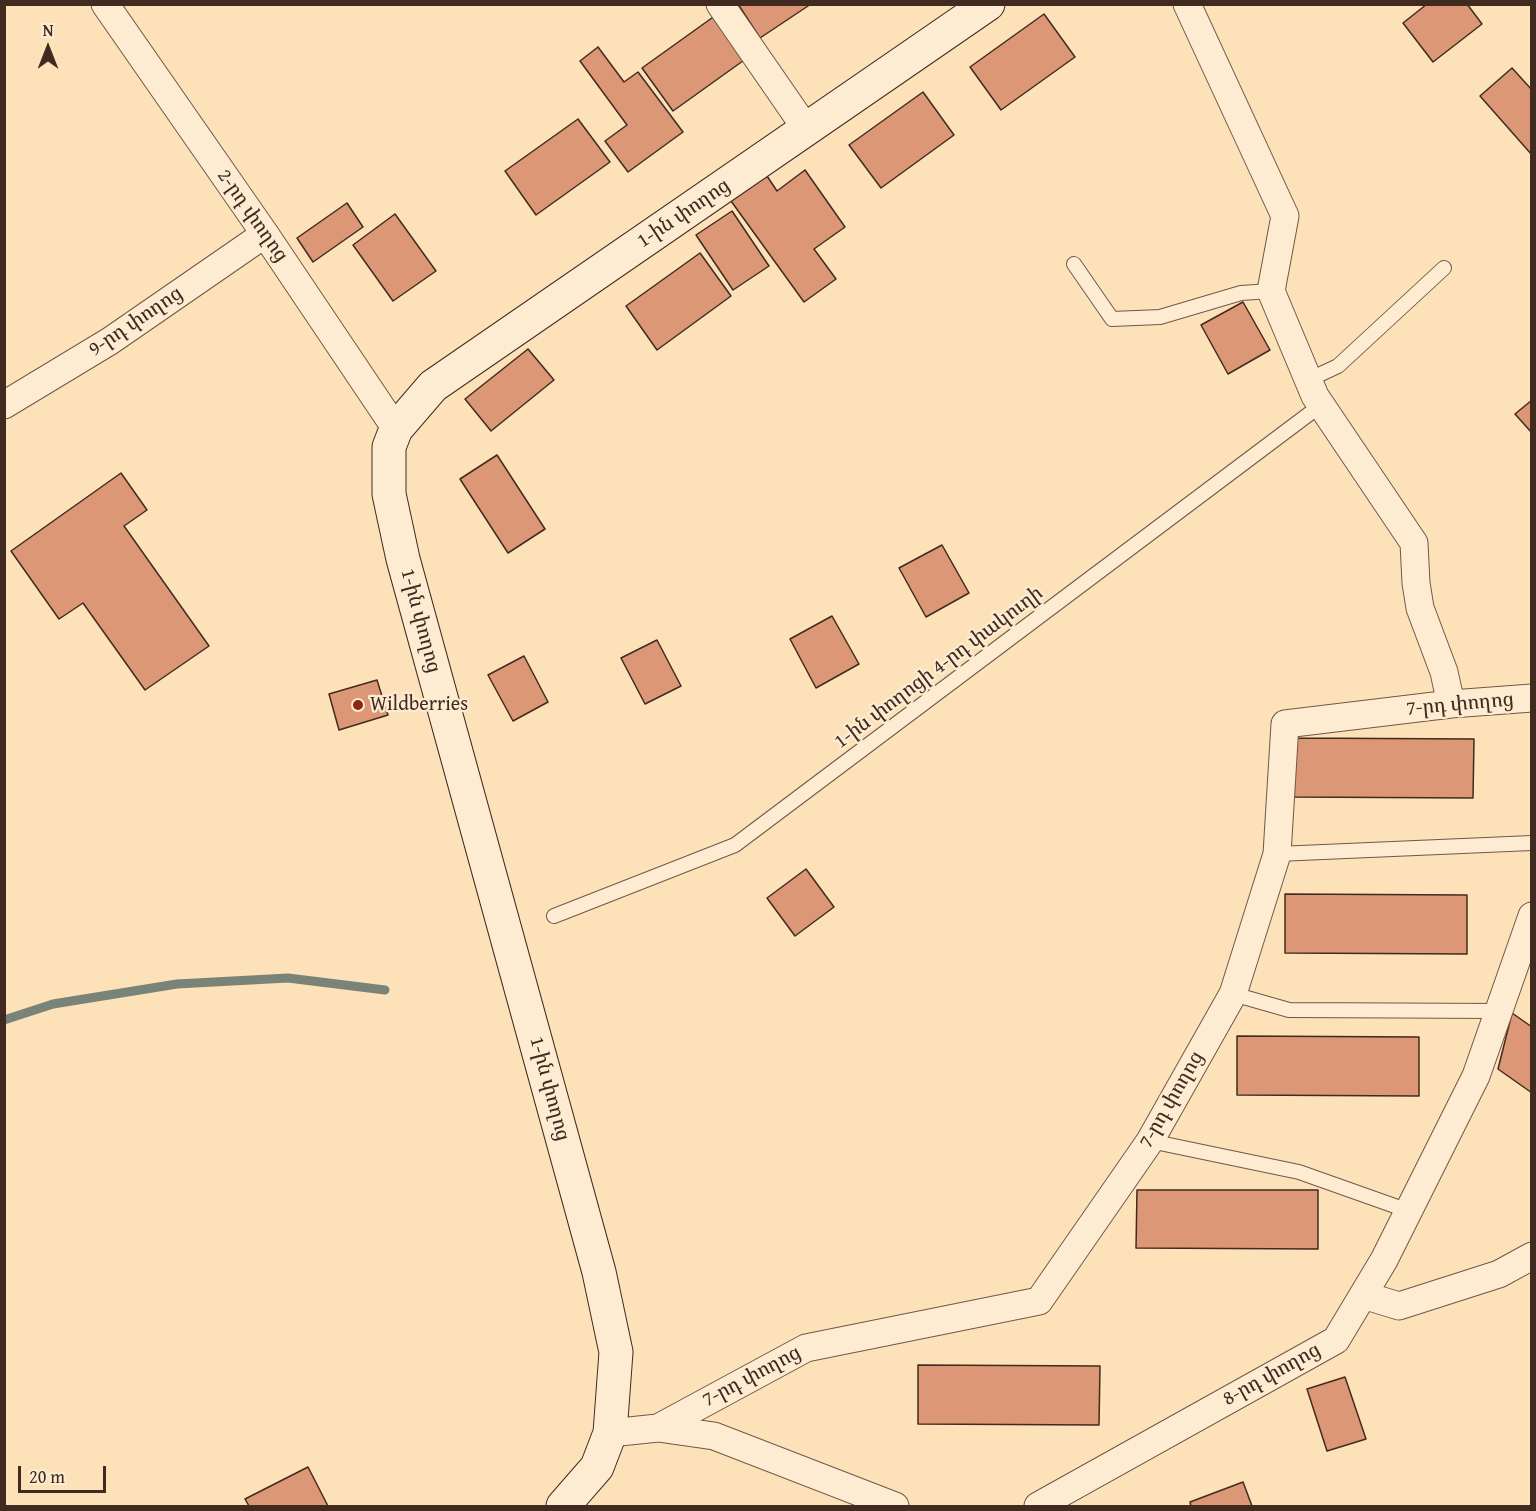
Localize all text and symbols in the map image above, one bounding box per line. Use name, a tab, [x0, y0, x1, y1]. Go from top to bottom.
north arrow	[18, 18, 78, 78]
text: N	[43, 18, 53, 42]
street label: 2-րդ փողոց	[211, 165, 293, 267]
street label: 1-ին փողոց	[633, 174, 735, 254]
street label: 9-րդ փողոց	[85, 282, 187, 362]
street label: 1-ին փողոց	[395, 566, 445, 676]
street label: 1-ին փողոցի 4-րդ փակուղի	[830, 582, 1048, 754]
street label: 7-րդ փողոց	[1405, 688, 1515, 722]
place label: Wildberries	[370, 693, 468, 717]
marker: Wildberries	[351, 698, 365, 712]
street label: 1-ին փողոց	[524, 1034, 574, 1144]
street label: 7-րդ փողոց	[1135, 1047, 1209, 1153]
street label: 8-րդ փողոց	[1219, 1338, 1325, 1412]
street label: 7-րդ փողոց	[699, 1341, 805, 1413]
scale bar	[21, 1454, 110, 1492]
text: 20 m	[29, 1463, 65, 1490]

